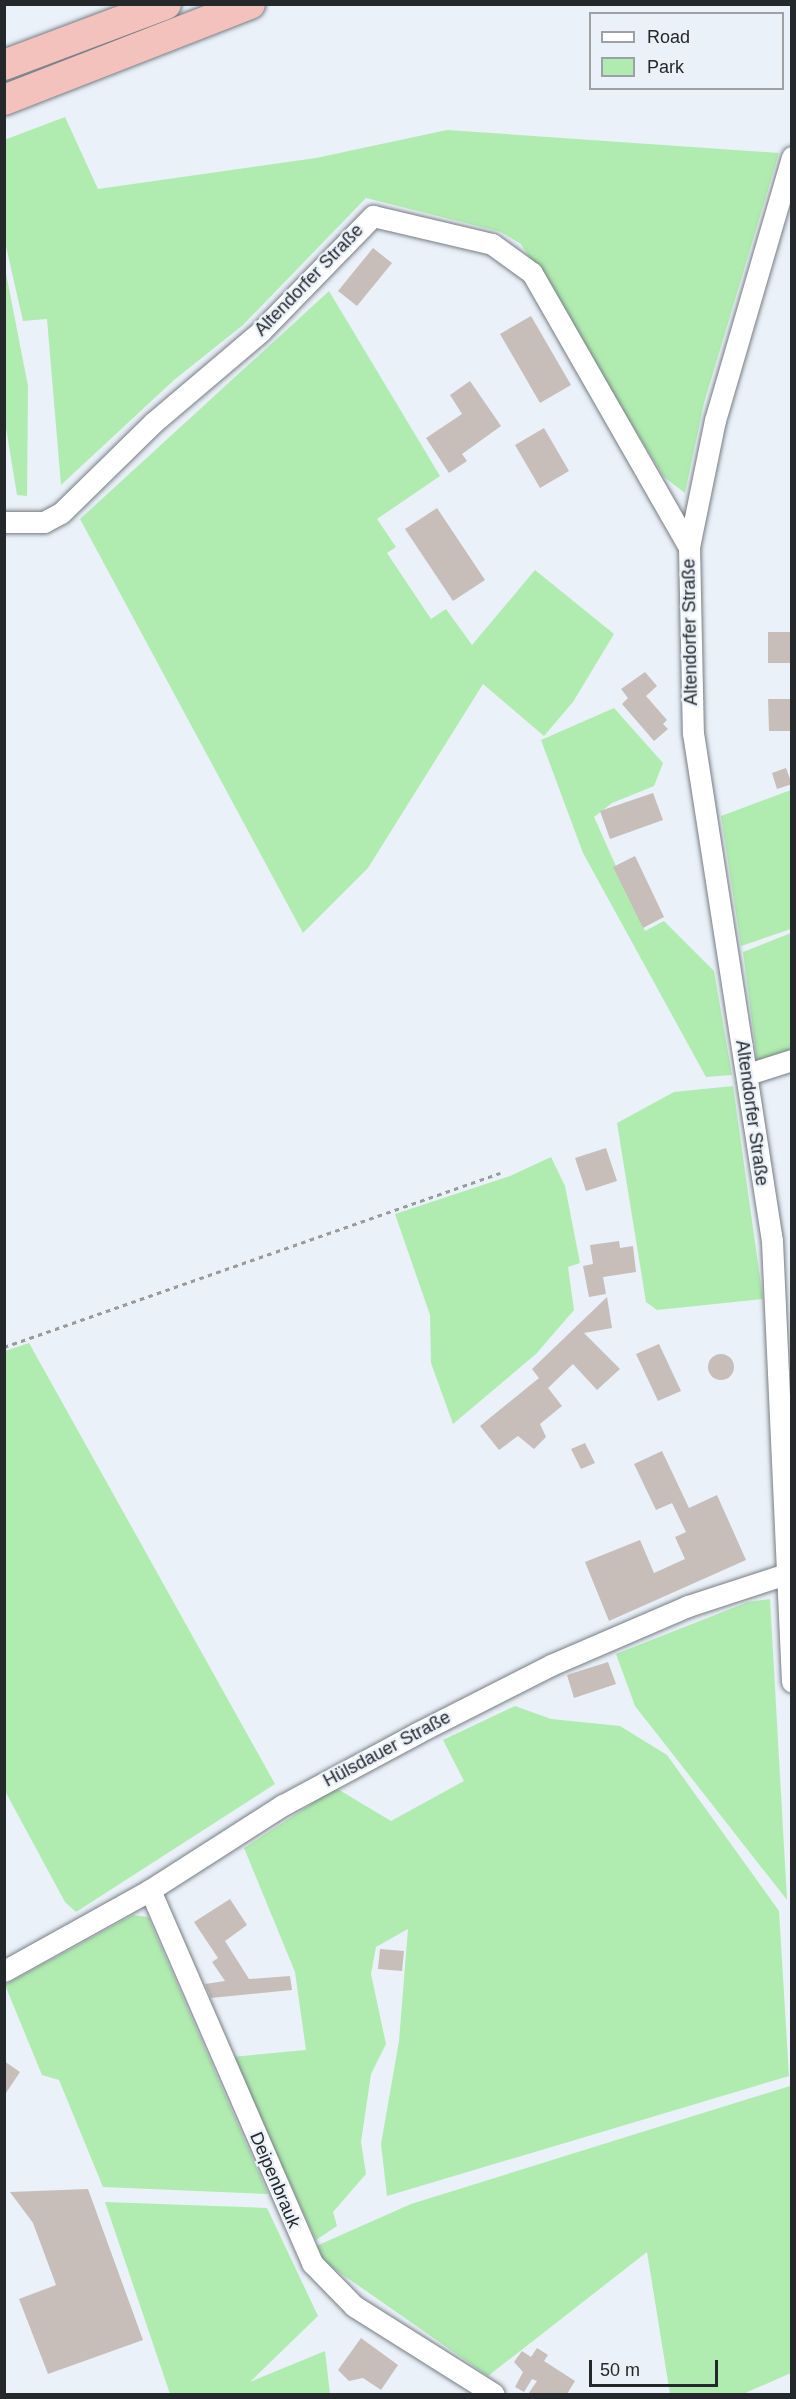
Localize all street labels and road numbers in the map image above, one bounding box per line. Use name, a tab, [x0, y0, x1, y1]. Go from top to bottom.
street label: Altendorfer Straße	[250, 220, 368, 340]
street label: Altendorfer Straße	[678, 558, 702, 706]
street label: Altendorfer Straße	[731, 1039, 773, 1187]
street label: Hülsdauer Straße	[320, 1706, 454, 1792]
street label: Deipenbrauk	[245, 2129, 305, 2231]

